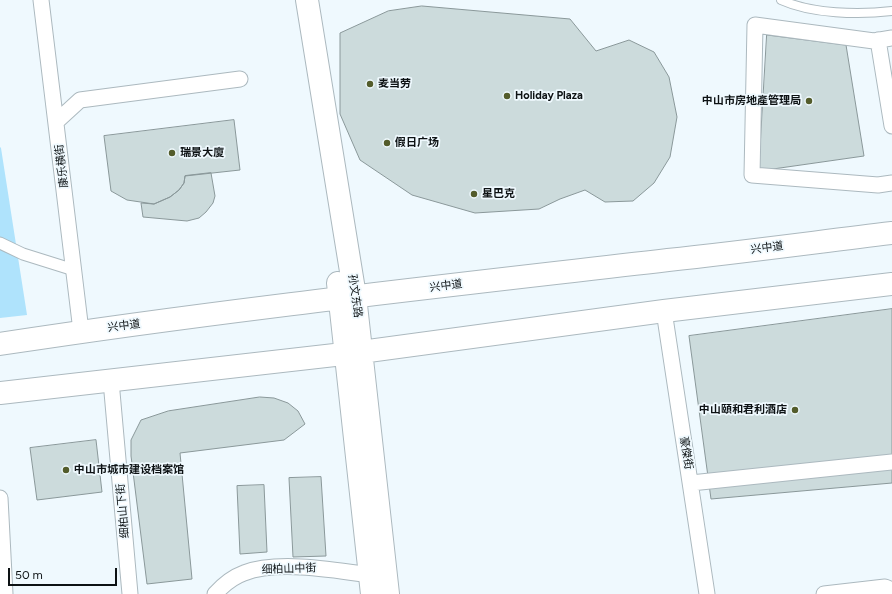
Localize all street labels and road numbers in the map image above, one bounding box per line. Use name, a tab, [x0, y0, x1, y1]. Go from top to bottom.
street label: 康乐横街	[53, 143, 71, 189]
street label: 兴中道	[750, 239, 784, 257]
street label: 孙文东路	[345, 273, 365, 319]
street label: 兴中道	[429, 277, 463, 295]
street label: 兴中道	[107, 317, 141, 335]
street label: 豪傑街	[677, 436, 695, 470]
street label: 细柏山下街	[114, 483, 132, 539]
street label: 细柏山中街	[261, 561, 317, 577]

